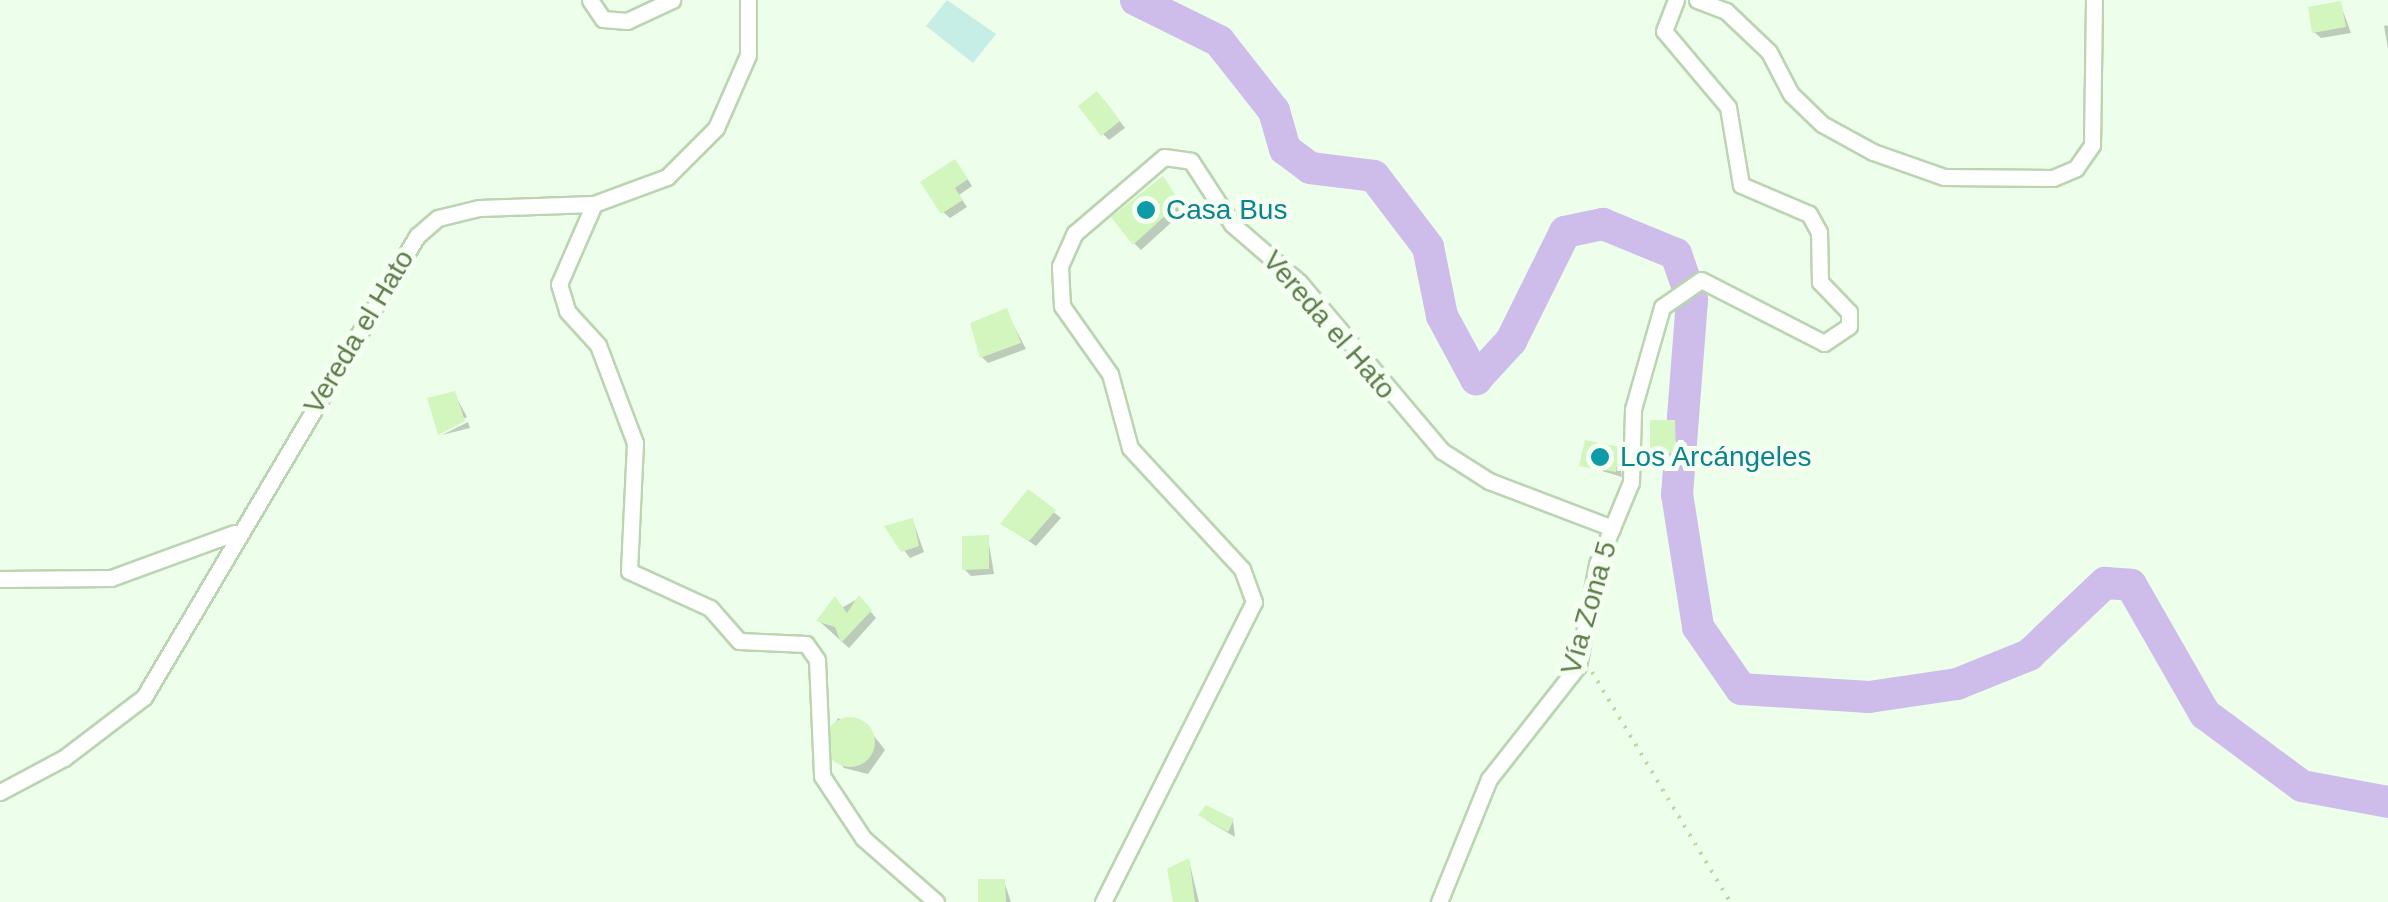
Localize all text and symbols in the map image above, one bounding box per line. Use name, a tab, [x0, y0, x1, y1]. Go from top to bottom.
place label: Casa Bus	[1166, 193, 1287, 227]
marker: Casa Bus	[1135, 199, 1157, 221]
street label: Vereda el Hato	[297, 244, 421, 420]
street label: Vereda el Hato	[1256, 244, 1402, 406]
place label: Los Arcángeles	[1620, 440, 1813, 474]
marker: Los Arcángeles	[1589, 446, 1611, 468]
street label: Vía Zona 5	[1554, 538, 1624, 678]

